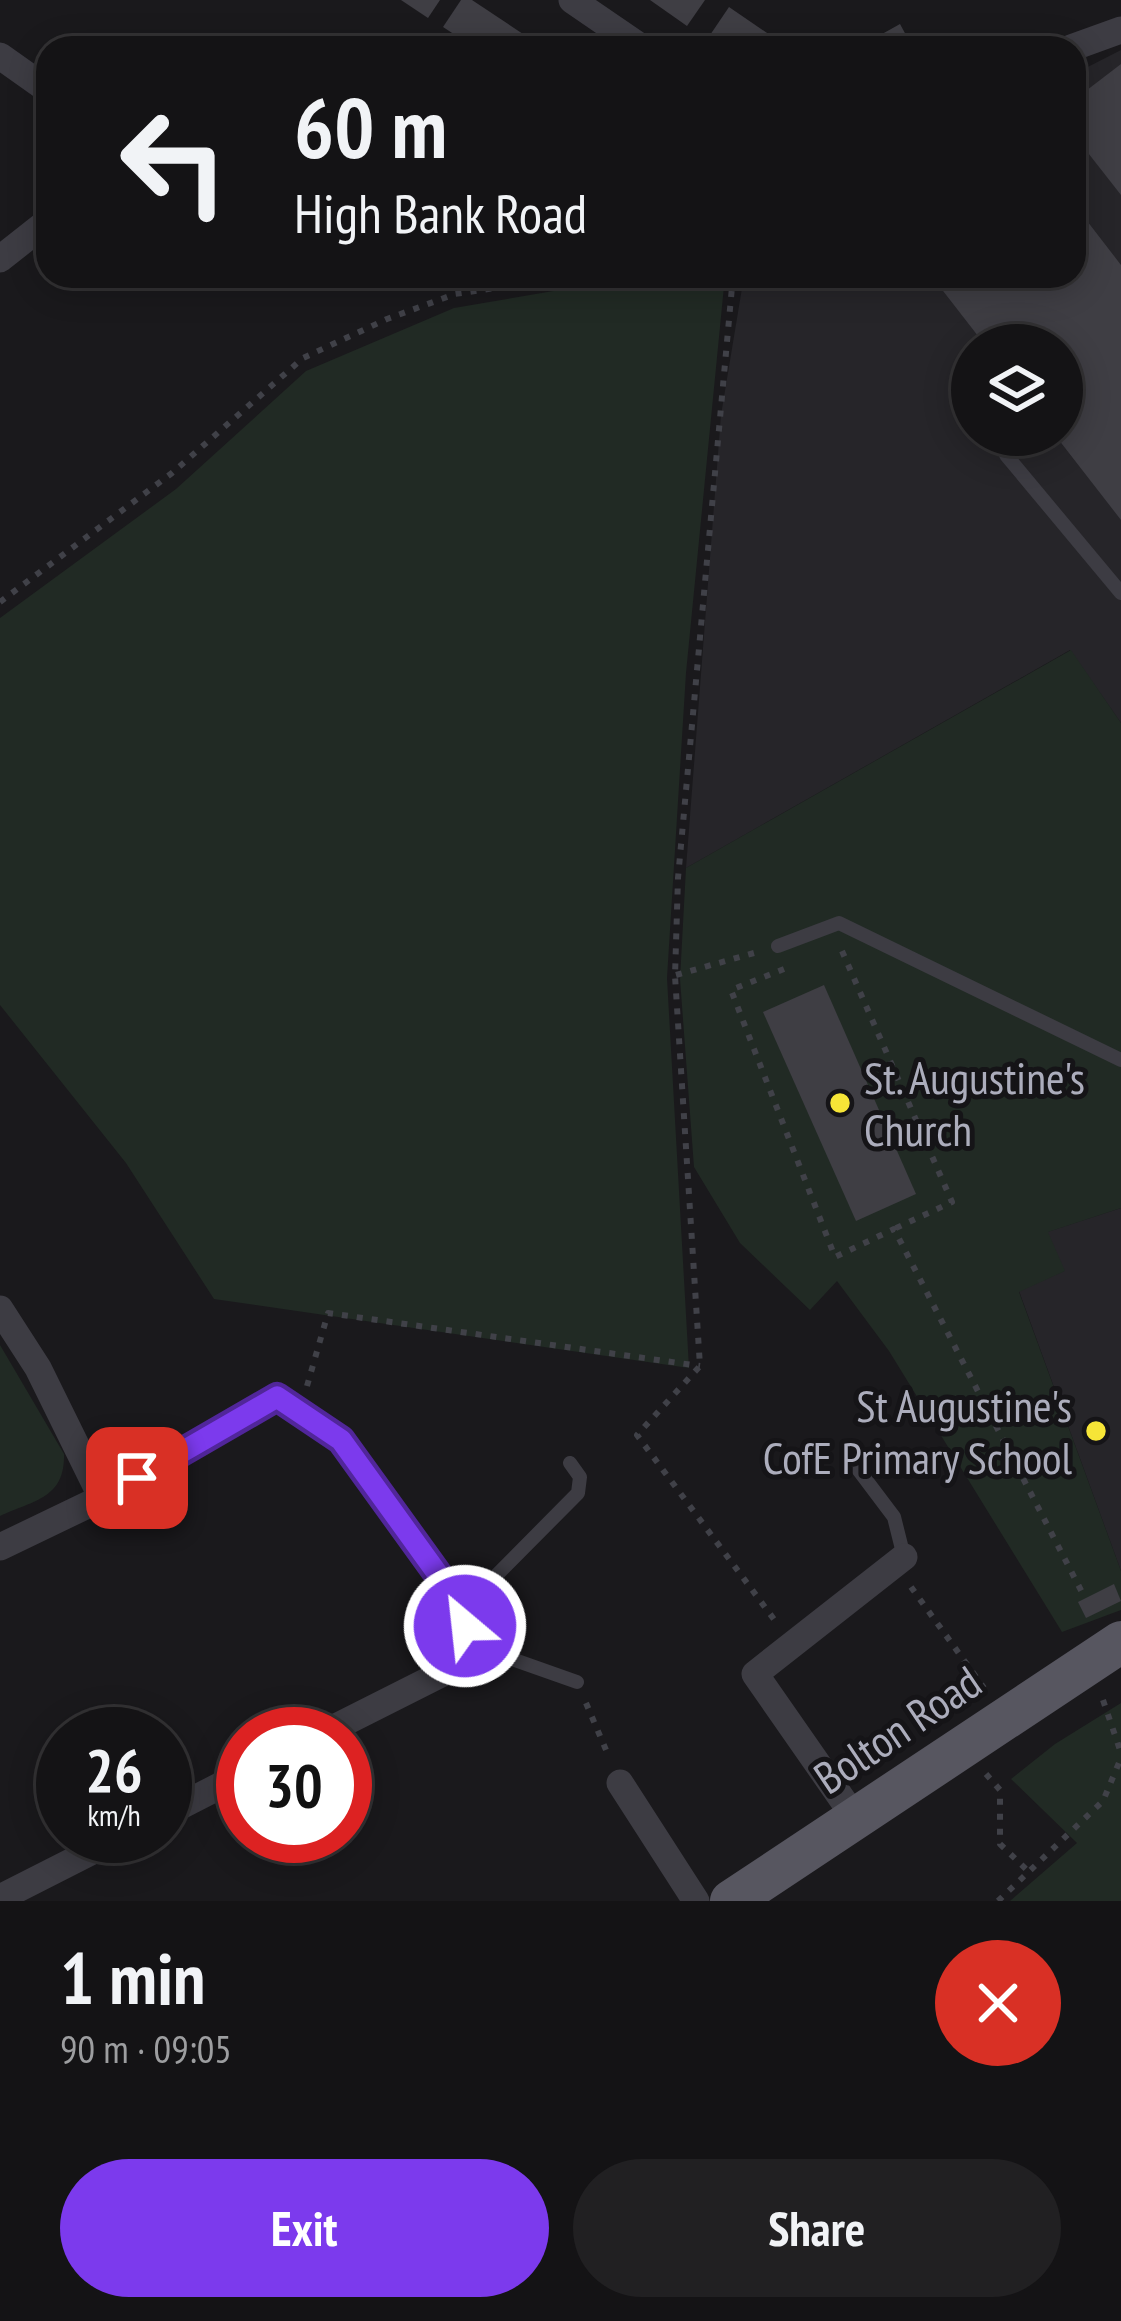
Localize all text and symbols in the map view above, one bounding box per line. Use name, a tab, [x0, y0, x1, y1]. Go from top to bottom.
text: 60 m	[294, 72, 447, 181]
icon: left	[96, 84, 252, 240]
text: High Bank Road	[294, 178, 587, 248]
map controls	[951, 324, 1083, 456]
button: layers	[951, 324, 1083, 456]
place label: St. Augustine's Church	[864, 1048, 1085, 1158]
marker: St. Augustine's Church	[827, 1090, 853, 1116]
place label: St Augustine's CofE Primary School	[763, 1376, 1073, 1486]
marker: St Augustine's CofE Primary School	[1083, 1418, 1109, 1444]
pin	[86, 1427, 188, 1529]
icon: arrive	[104, 1445, 170, 1511]
position arrow	[402, 1563, 528, 1689]
street label: Bolton Road	[803, 1652, 991, 1806]
speed limit sign: 30	[216, 1707, 372, 1863]
text: 26	[85, 1731, 143, 1809]
text: km/h	[87, 1795, 141, 1834]
text: 1 min	[60, 1931, 205, 2024]
button: close	[935, 1940, 1061, 2066]
text: 90 m · 09:05	[60, 2023, 232, 2074]
button: Exit	[60, 2159, 549, 2297]
button: Share	[573, 2159, 1061, 2297]

